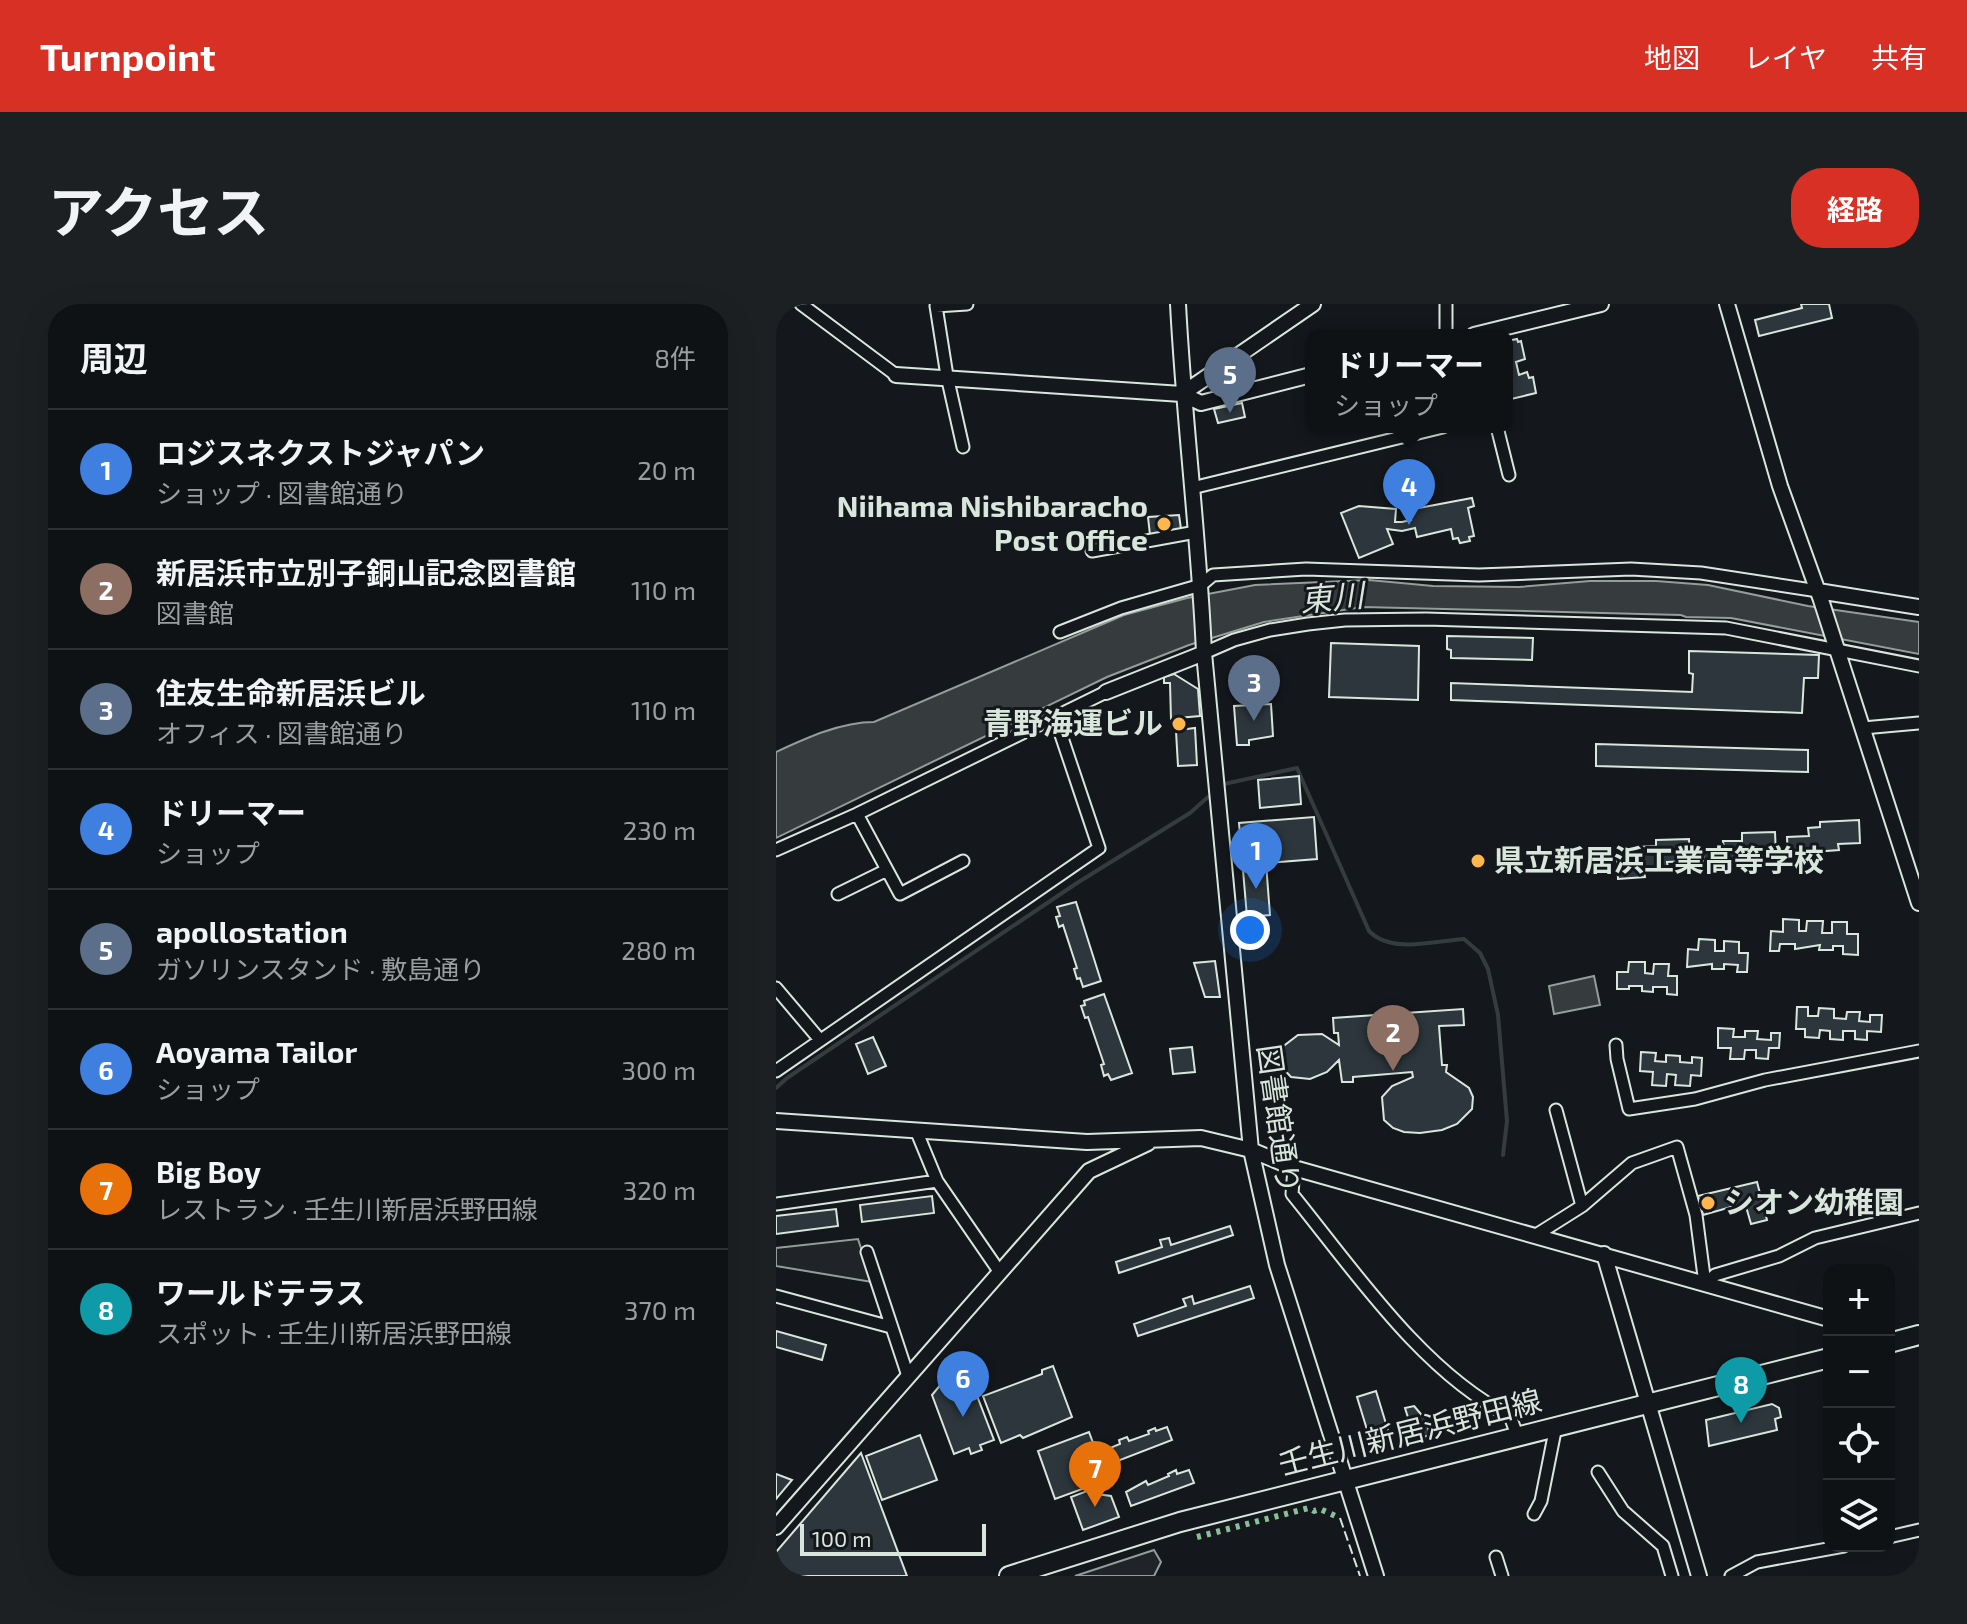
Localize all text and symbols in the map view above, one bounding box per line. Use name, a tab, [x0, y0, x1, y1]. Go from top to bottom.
text: Turnpoint	[40, 33, 216, 79]
text: 地図	[1644, 40, 1700, 74]
text: レイヤ	[1744, 40, 1827, 74]
text: 共有	[1871, 40, 1927, 74]
button: 経路	[1791, 168, 1919, 248]
text: アクセス	[48, 177, 269, 244]
popup	[1305, 329, 1513, 433]
text: 周辺	[80, 337, 148, 378]
text: 8件	[654, 342, 696, 373]
text: ドリーマー	[1334, 346, 1484, 382]
pin: 5	[1204, 347, 1256, 413]
text: ショップ	[1334, 389, 1438, 420]
text: ロジスネクストジャパン	[156, 434, 485, 470]
text: 1	[100, 454, 112, 485]
text: 20 m	[637, 454, 696, 485]
pin: 4	[1383, 459, 1435, 525]
text: ショップ · 図書館通り	[156, 477, 408, 508]
place label: Niihama Nishibaracho Post Office	[837, 487, 1148, 557]
marker: Niihama Nishibaracho Post Office	[1155, 515, 1173, 533]
text: 新居浜市立別子銅山記念図書館	[156, 554, 576, 590]
text: 2	[98, 574, 114, 605]
text: 110 m	[631, 574, 696, 605]
water label: 東川	[1298, 574, 1368, 618]
text: 図書館	[156, 597, 234, 628]
pin: 3	[1228, 655, 1280, 721]
text: 住友生命新居浜ビル	[156, 674, 426, 710]
text: 3	[99, 694, 113, 725]
text: 110 m	[631, 694, 696, 725]
place label: 青野海運ビル	[983, 704, 1163, 740]
marker: 青野海運ビル	[1170, 715, 1188, 733]
text: オフィス · 図書館通り	[156, 717, 407, 748]
text: ドリーマー	[156, 794, 306, 830]
text: 4	[98, 814, 114, 845]
text: 230 m	[623, 814, 696, 845]
pin: 1	[1230, 823, 1282, 889]
text: ショップ	[156, 837, 260, 868]
place label: 県立新居浜工業高等学校	[1494, 841, 1824, 877]
marker: 県立新居浜工業高等学校	[1469, 852, 1487, 870]
your location	[1230, 910, 1270, 950]
text: apollostation	[156, 913, 348, 949]
text: 5	[99, 934, 113, 965]
text: 280 m	[621, 934, 696, 965]
text: ガソリンスタンド · 敷島通り	[156, 953, 485, 984]
pin: 2	[1367, 1005, 1419, 1071]
text: Aoyama Tailor	[156, 1033, 357, 1069]
street label: 図書館通り	[1252, 1042, 1308, 1195]
text: 6	[98, 1054, 114, 1085]
text: 300 m	[622, 1054, 696, 1085]
text: ショップ	[156, 1073, 260, 1104]
text: Big Boy	[156, 1153, 261, 1189]
text: 7	[99, 1174, 113, 1205]
text: 320 m	[623, 1174, 696, 1205]
place label: シオン幼稚園	[1724, 1183, 1904, 1219]
text: レストラン · 壬生川新居浜野田線	[156, 1193, 538, 1224]
marker: シオン幼稚園	[1699, 1194, 1717, 1212]
map controls	[1823, 1264, 1895, 1552]
button: +	[1823, 1264, 1895, 1336]
text: ワールドテラス	[156, 1274, 365, 1310]
text: 8	[98, 1294, 114, 1325]
text: 370 m	[624, 1294, 696, 1325]
text: スポット · 壬生川新居浜野田線	[156, 1317, 512, 1348]
button: −	[1823, 1336, 1895, 1408]
pin: 6	[937, 1351, 989, 1417]
pin: 8	[1715, 1357, 1767, 1423]
street label: 壬生川新居浜野田線	[1274, 1381, 1545, 1481]
button: locate	[1823, 1408, 1895, 1480]
pin: 7	[1069, 1441, 1121, 1507]
button: layers	[1823, 1480, 1895, 1552]
scale bar	[800, 1520, 986, 1556]
text: 100 m	[812, 1525, 871, 1551]

